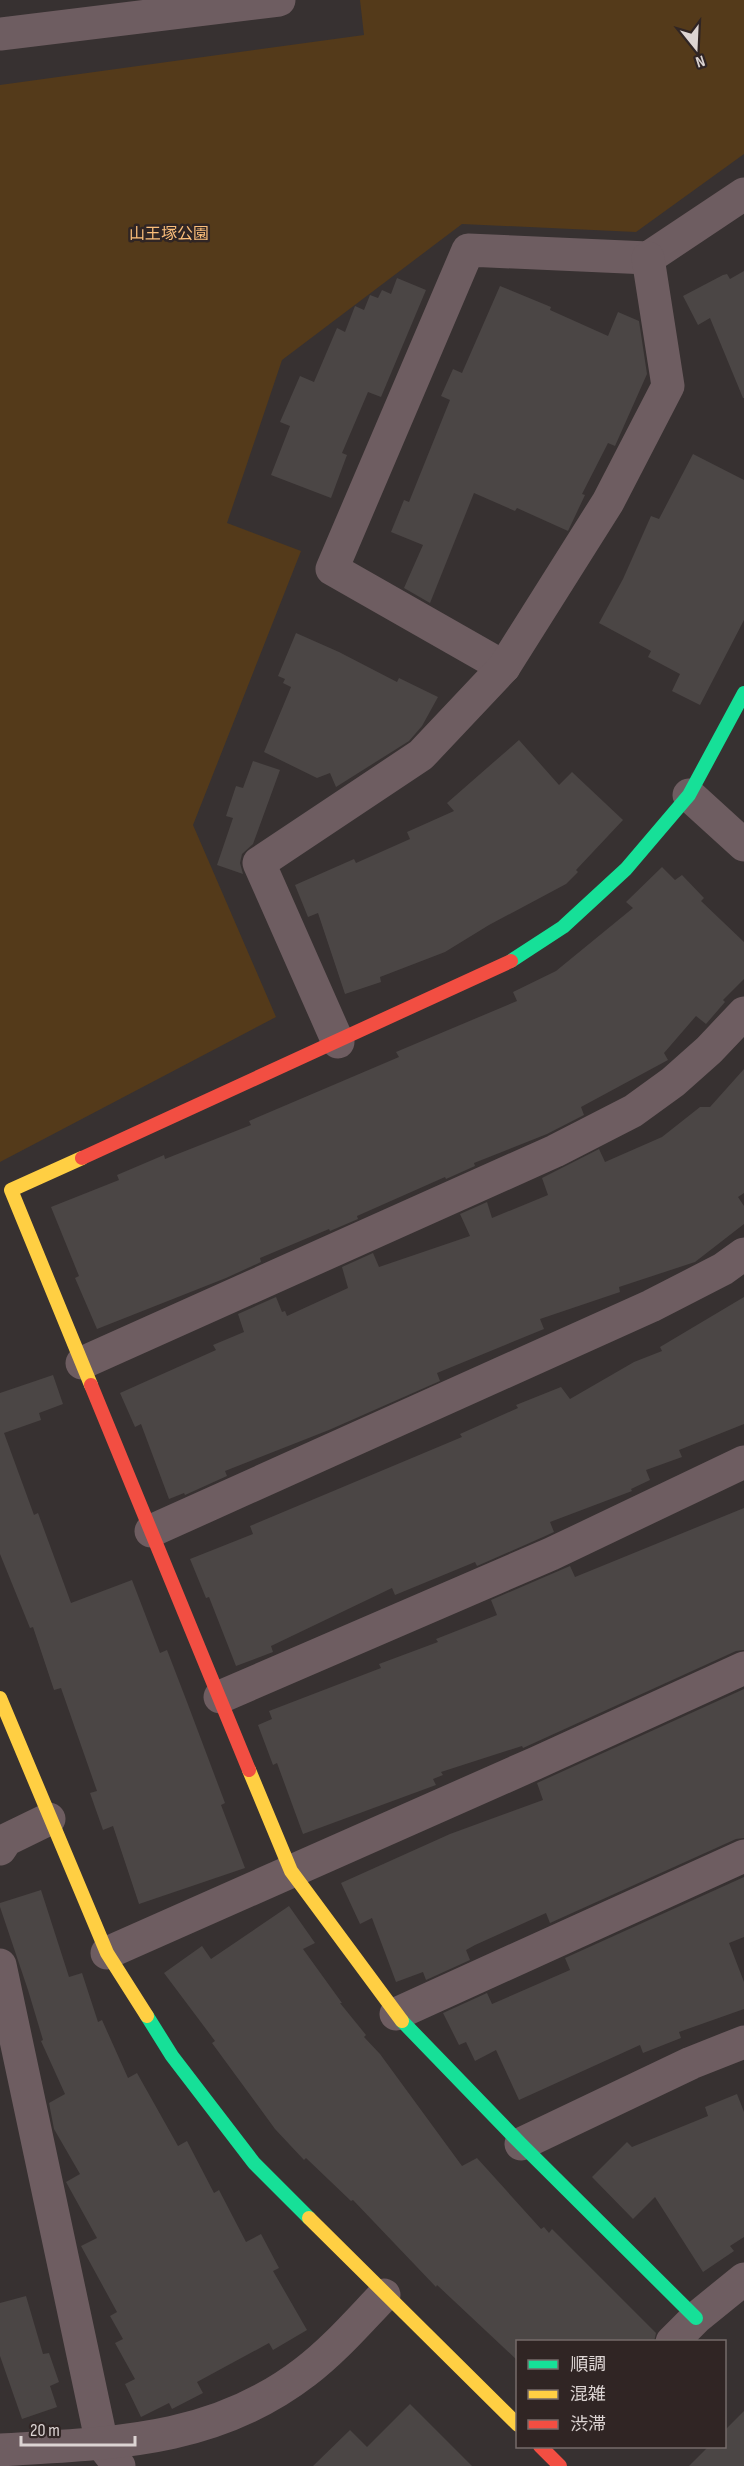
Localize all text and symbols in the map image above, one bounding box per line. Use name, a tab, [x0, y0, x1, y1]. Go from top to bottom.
north arrow	[666, 18, 726, 78]
text: N	[693, 50, 707, 71]
park label: 山王塚公園	[129, 225, 209, 244]
legend	[516, 2340, 726, 2448]
text: 順調	[570, 2354, 606, 2375]
text: 混雑	[570, 2384, 606, 2405]
scale bar	[21, 2409, 135, 2447]
text: 渋滞	[570, 2414, 606, 2435]
text: 20 m	[30, 2420, 60, 2441]

